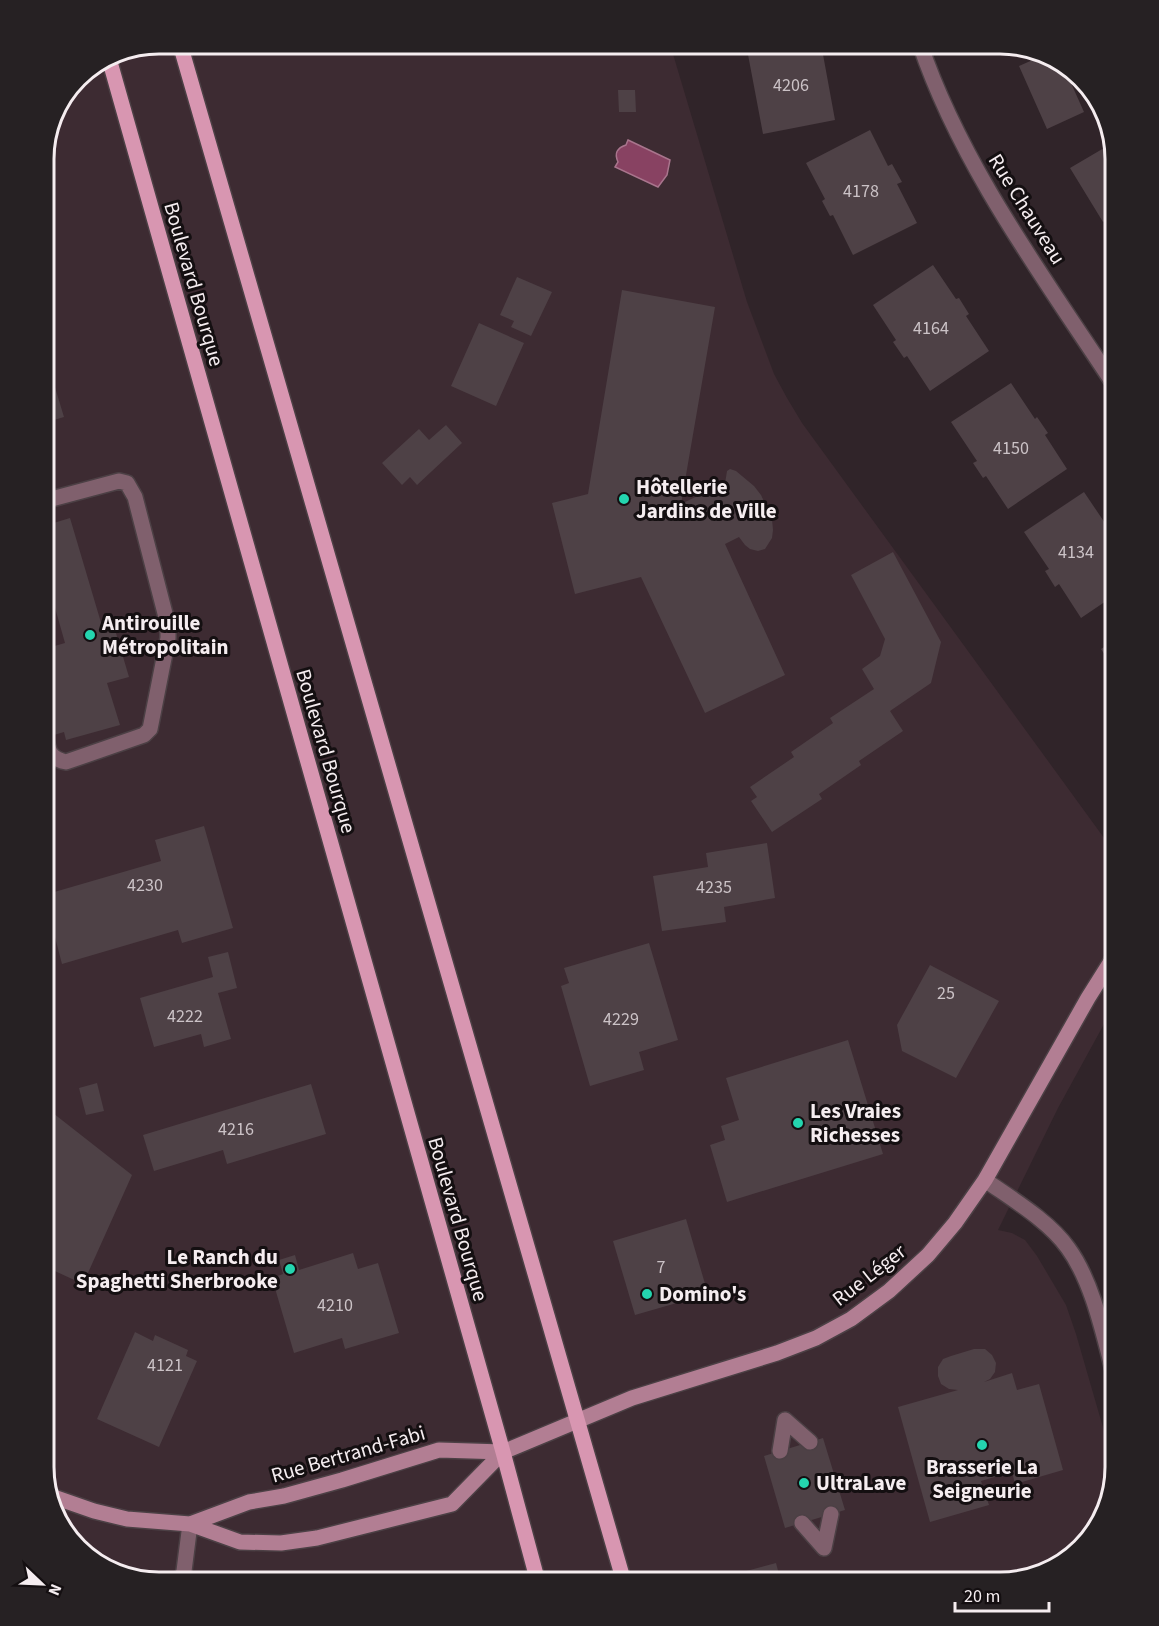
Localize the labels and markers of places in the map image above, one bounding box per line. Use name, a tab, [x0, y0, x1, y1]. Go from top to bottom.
place label: Hôtellerie Jardins de Ville	[636, 472, 777, 526]
marker: Hôtellerie Jardins de Ville	[617, 492, 631, 506]
place label: Antirouille Métropolitain	[101, 608, 229, 662]
marker: Antirouille Métropolitain	[83, 628, 97, 642]
place label: Les Vraies Richesses	[810, 1096, 901, 1150]
marker: Les Vraies Richesses	[791, 1116, 805, 1130]
place label: Le Ranch du Spaghetti Sherbrooke	[76, 1242, 278, 1296]
marker: Le Ranch du Spaghetti Sherbrooke	[283, 1262, 297, 1276]
place label: Domino's	[659, 1279, 746, 1309]
marker: Domino's	[640, 1287, 654, 1301]
marker: Brasserie La Seigneurie	[975, 1438, 989, 1452]
place label: Brasserie La Seigneurie	[926, 1452, 1038, 1506]
place label: UltraLave	[816, 1468, 907, 1498]
marker: UltraLave	[797, 1476, 811, 1490]

